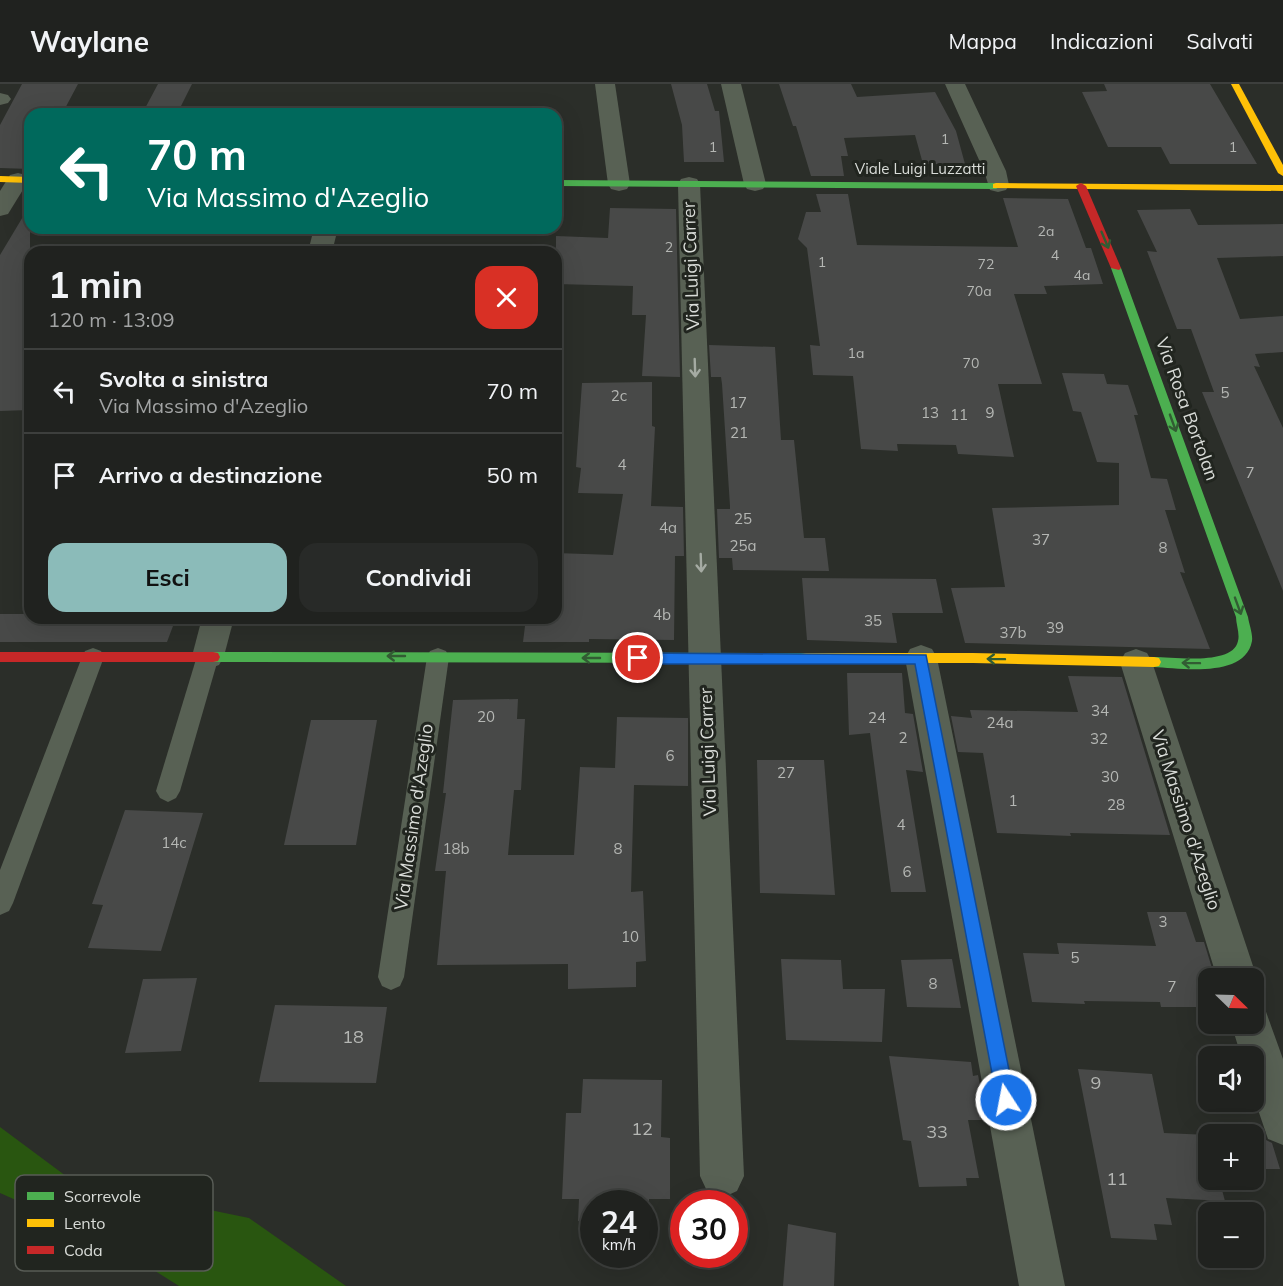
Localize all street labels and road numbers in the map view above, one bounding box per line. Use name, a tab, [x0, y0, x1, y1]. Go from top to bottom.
street label: Viale Luigi Luzzatti	[855, 159, 985, 178]
street label: Via Luigi Carrer	[677, 201, 704, 331]
street label: Via Rosa Bortolan	[1151, 334, 1224, 484]
street label: Via Luigi Carrer	[694, 687, 721, 817]
street label: Via Massimo d'Azeglio	[389, 722, 438, 912]
street label: Via Massimo d'Azeglio	[1146, 727, 1226, 913]

